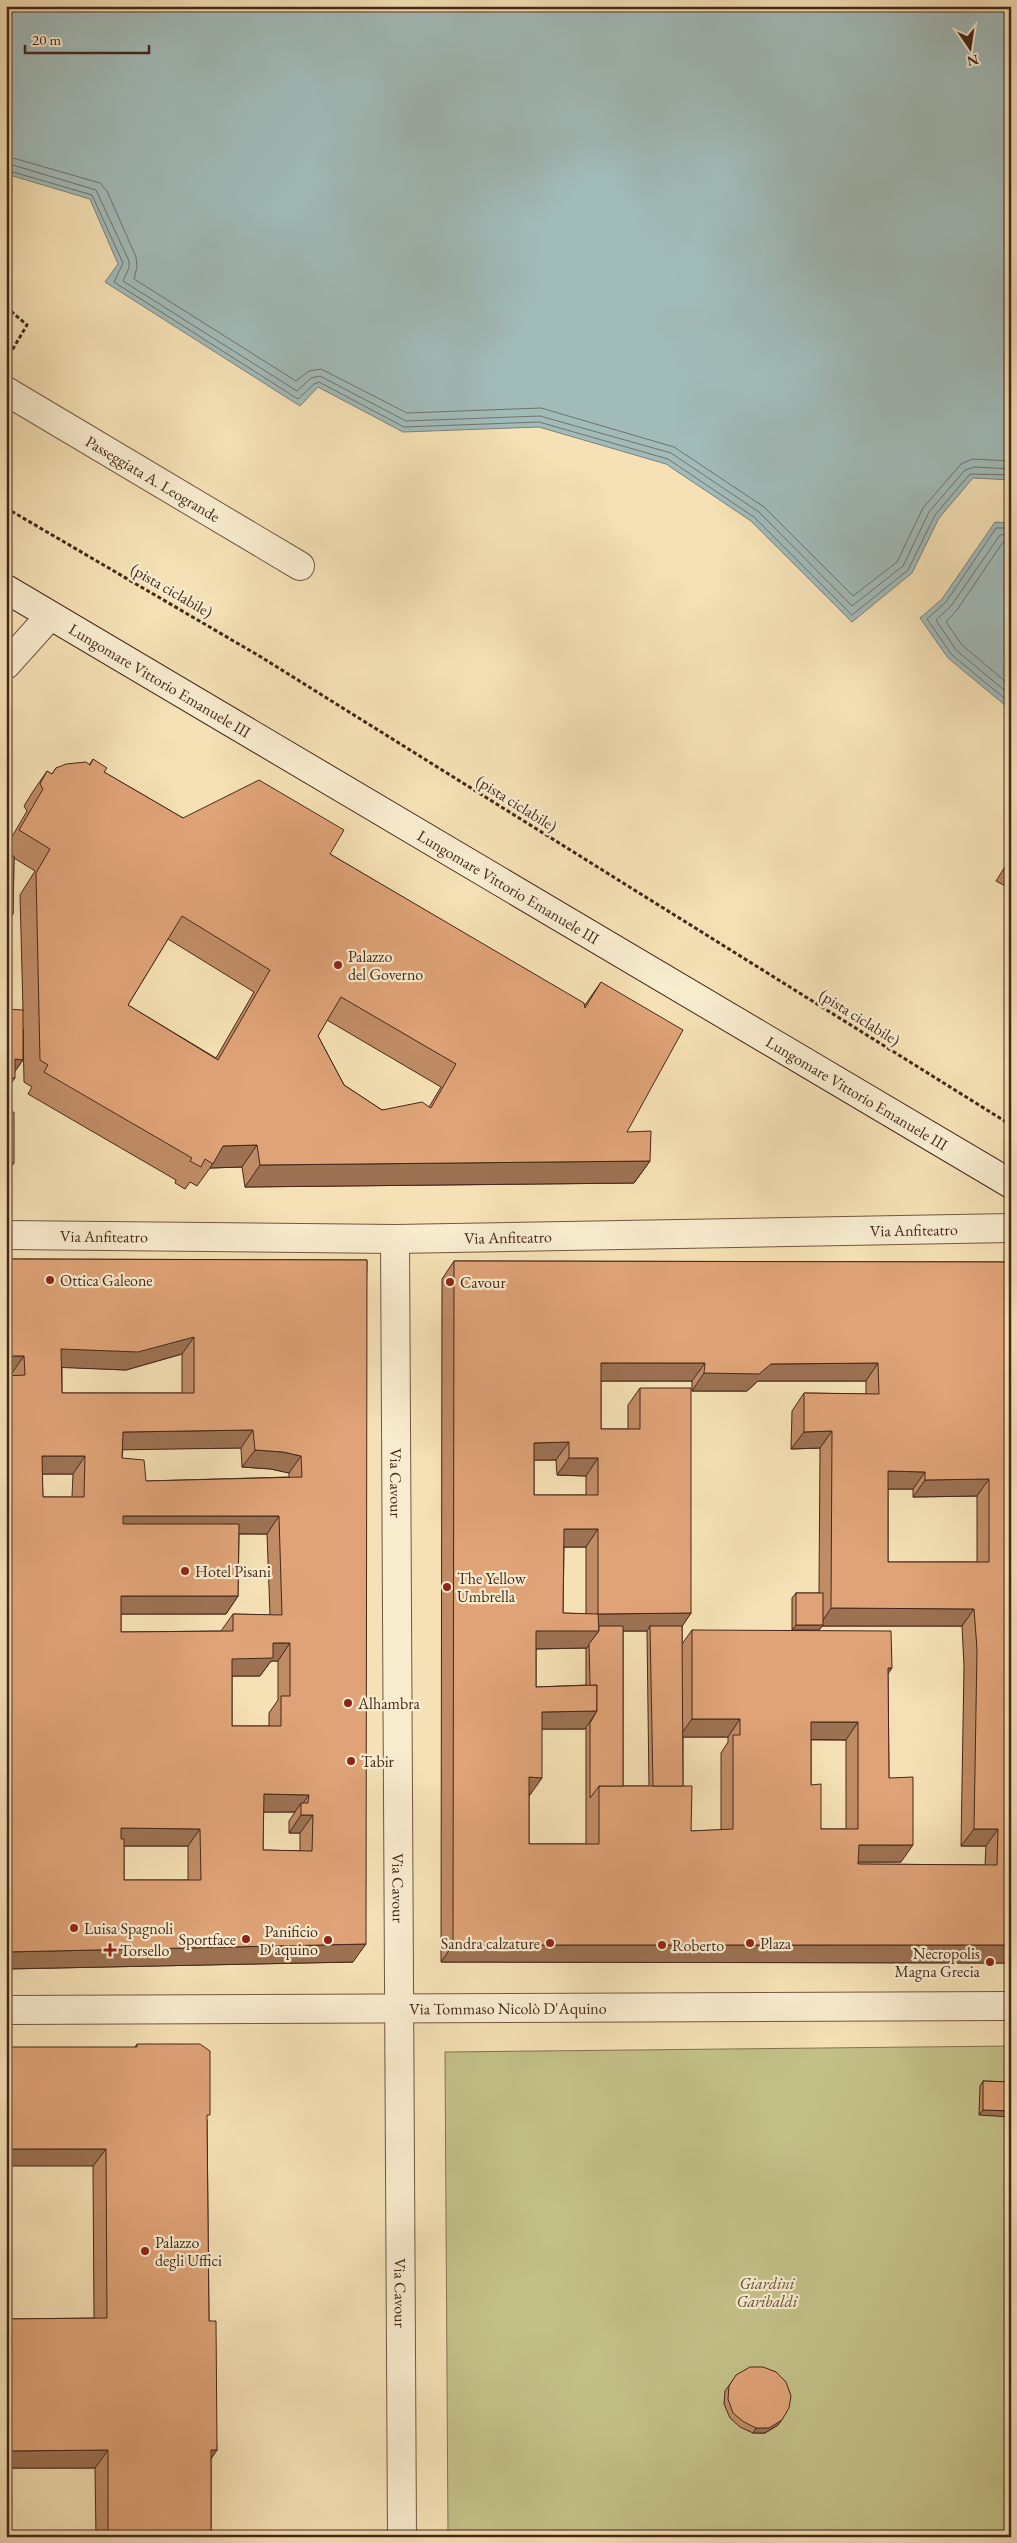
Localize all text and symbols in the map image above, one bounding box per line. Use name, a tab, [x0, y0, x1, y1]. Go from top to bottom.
scale bar	[25, 22, 149, 54]
north arrow	[944, 22, 994, 72]
text: 20 m	[32, 30, 61, 49]
text: N	[965, 51, 980, 71]
street label: Passeggiata A. Leogrande	[82, 431, 224, 527]
street label: (pista ciclabile)	[127, 558, 217, 622]
street label: Lungomare Vittorio Emanuele III	[65, 619, 255, 743]
street label: (pista ciclabile)	[472, 770, 561, 837]
street label: Lungomare Vittorio Emanuele III	[413, 825, 604, 949]
place label: Palazzo del Governo	[348, 946, 423, 985]
marker: Palazzo del Governo	[332, 959, 344, 971]
street label: (pista ciclabile)	[815, 984, 904, 1051]
street label: Lungomare Vittorio Emanuele III	[762, 1031, 952, 1156]
street label: Via Anfiteatro	[870, 1219, 958, 1242]
street label: Via Anfiteatro	[60, 1226, 148, 1247]
street label: Via Anfiteatro	[464, 1226, 552, 1249]
place label: Ottica Galeone	[60, 1270, 153, 1291]
place label: Cavour	[460, 1272, 506, 1293]
marker: Ottica Galeone	[44, 1274, 56, 1286]
marker: Cavour	[444, 1276, 456, 1288]
street label: Via Cavour	[385, 1448, 407, 1519]
place label: Hotel Pisani	[195, 1561, 271, 1582]
marker: Hotel Pisani	[179, 1565, 191, 1577]
place label: The Yellow Umbrella	[457, 1568, 527, 1607]
marker: The Yellow Umbrella	[441, 1581, 453, 1593]
place label: Alhambra	[357, 1693, 421, 1714]
marker: Alhambra	[342, 1697, 354, 1709]
place label: Tabir	[361, 1751, 395, 1772]
marker: Tabir	[345, 1755, 357, 1767]
street label: Via Cavour	[387, 1853, 409, 1924]
place label: Luisa Spagnoli	[84, 1918, 173, 1939]
place label: Panificio D'aquino	[259, 1921, 318, 1960]
marker: Luisa Spagnoli	[68, 1922, 80, 1934]
place label: Sportface	[178, 1929, 236, 1950]
marker: Sportface	[240, 1933, 252, 1945]
place label: Sandra calzature	[441, 1933, 540, 1954]
place label: Plaza	[760, 1933, 792, 1954]
marker: Panificio D'aquino	[322, 1934, 334, 1946]
place label: Roberto	[672, 1935, 724, 1956]
marker: Sandra calzature	[544, 1937, 556, 1949]
marker: Plaza	[744, 1937, 756, 1949]
marker: Roberto	[656, 1939, 668, 1951]
place label: Torsello	[120, 1940, 169, 1961]
place label: Necropolis Magna Grecia	[895, 1943, 981, 1982]
marker: Torsello	[104, 1944, 116, 1956]
marker: Necropolis Magna Grecia	[984, 1956, 996, 1968]
street label: Via Tommaso Nicolò D'Aquino	[409, 1998, 607, 2019]
place label: Palazzo degli Uffici	[155, 2232, 222, 2271]
marker: Palazzo degli Uffici	[139, 2245, 151, 2257]
street label: Via Cavour	[389, 2258, 411, 2329]
park label: Giardini Garibaldi	[736, 2273, 799, 2312]

